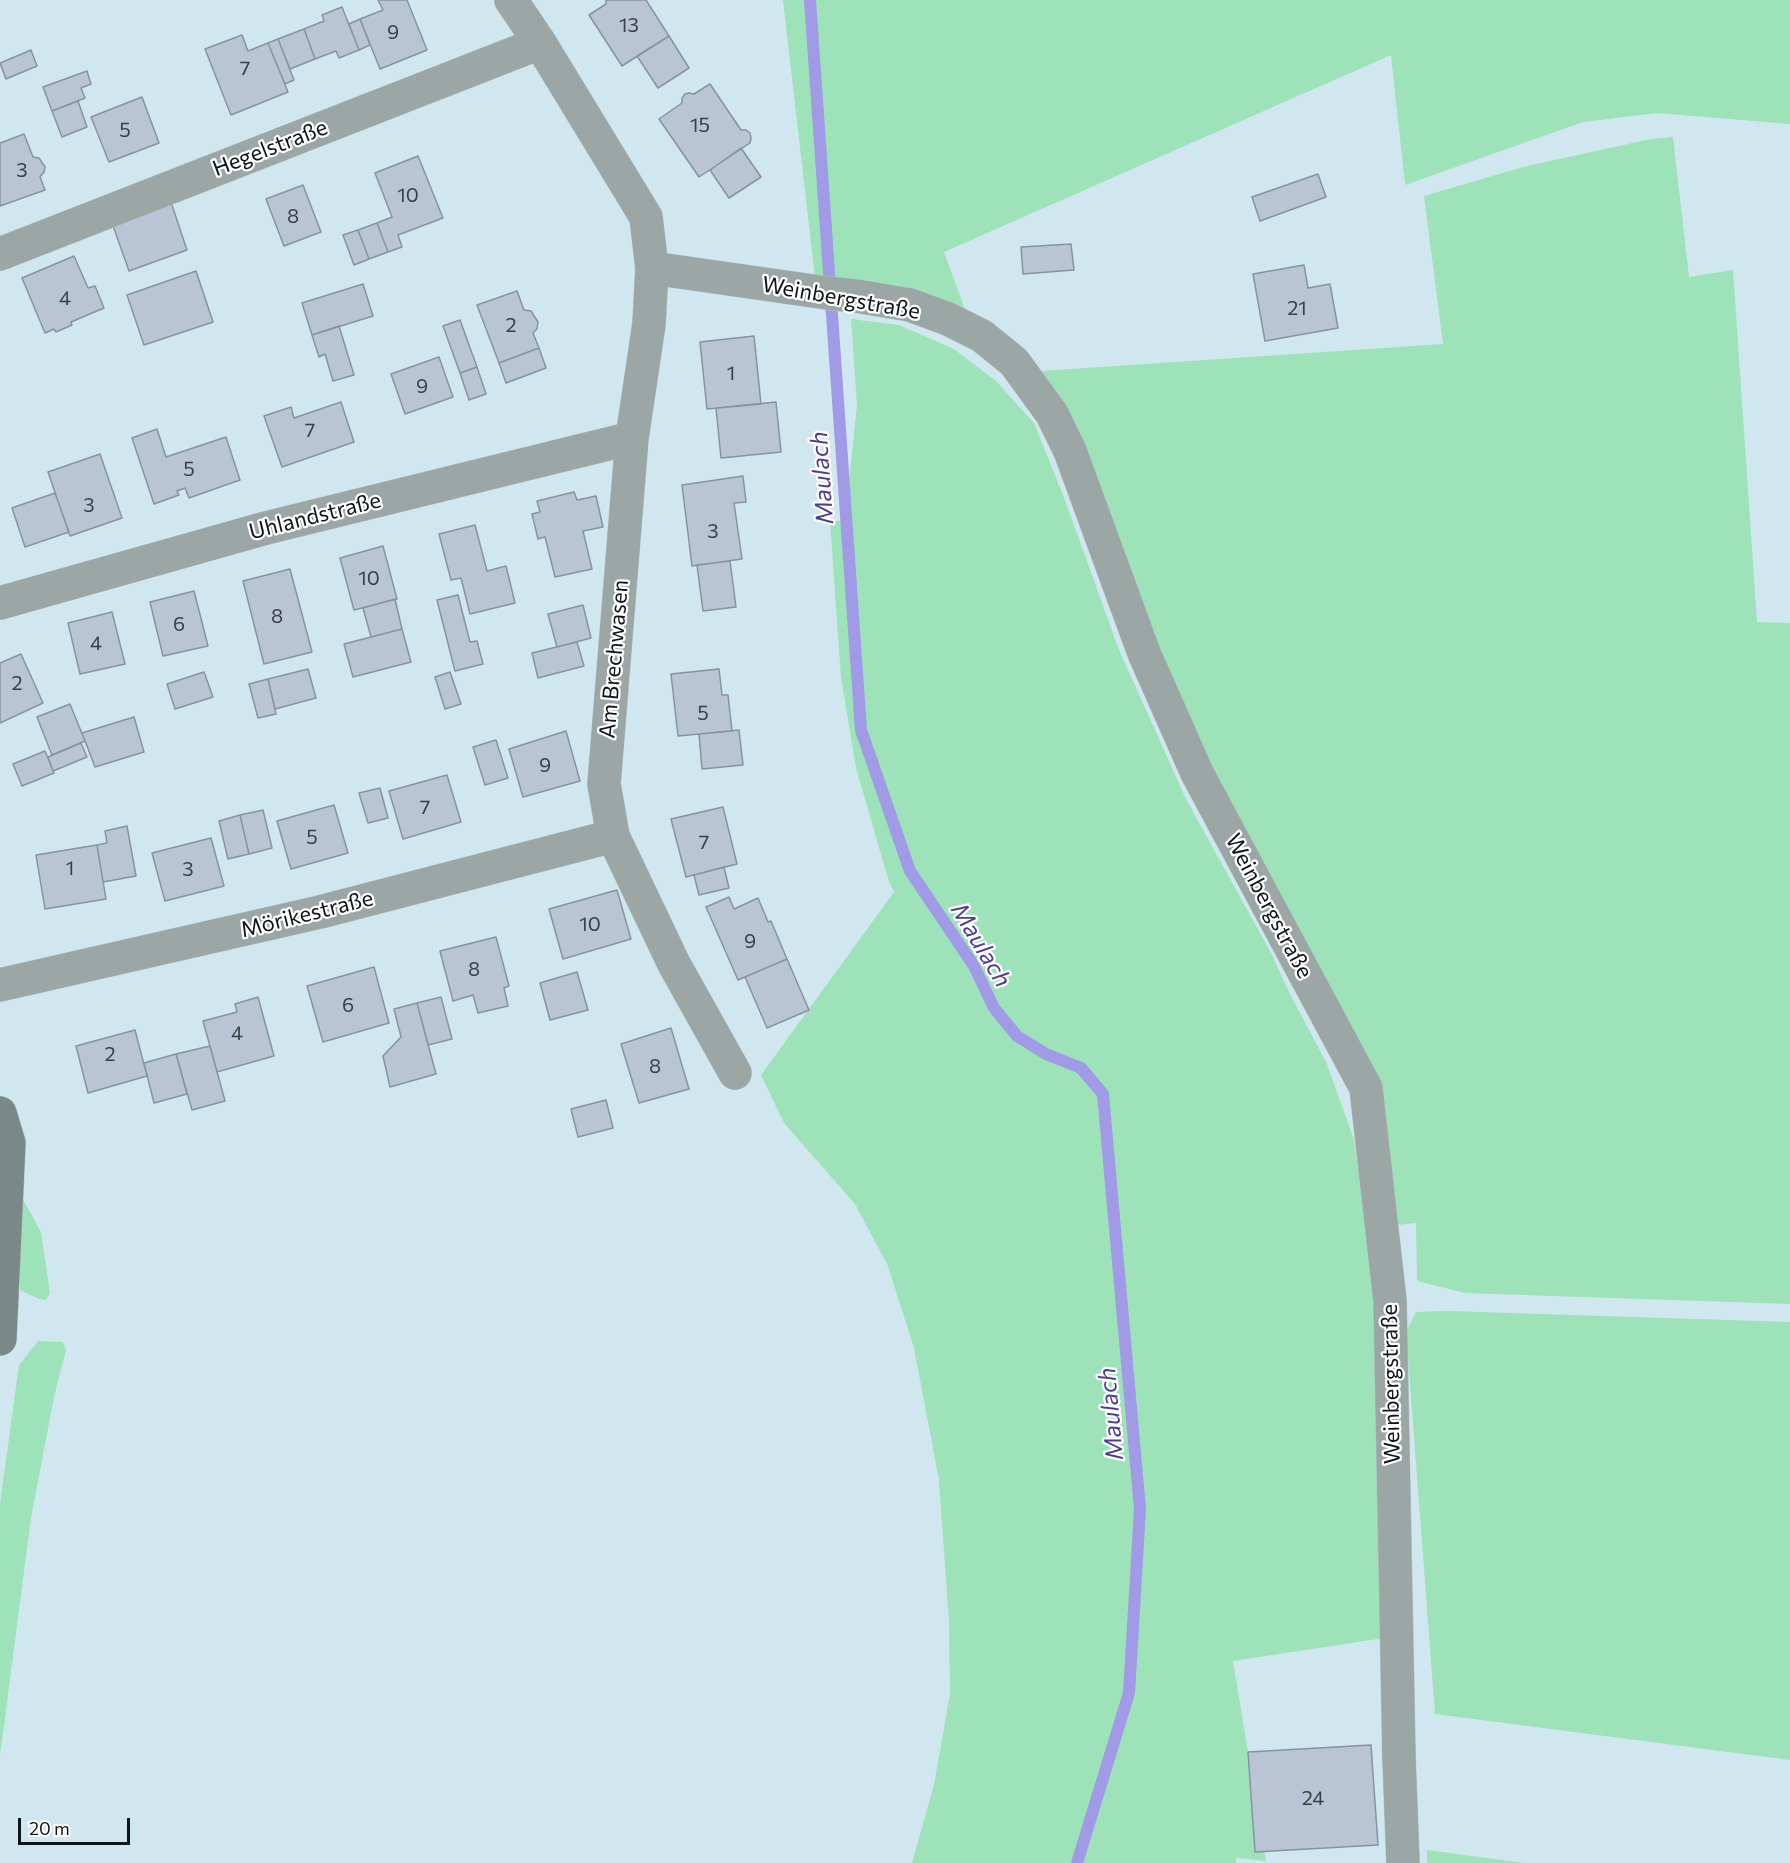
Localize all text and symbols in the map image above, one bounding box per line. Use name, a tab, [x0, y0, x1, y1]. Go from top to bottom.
house number: 13	[619, 13, 639, 37]
house number: 9	[387, 20, 399, 44]
house number: 7	[240, 56, 250, 80]
house number: 15	[690, 113, 710, 137]
street label: Hegelstraße	[209, 114, 331, 182]
house number: 5	[119, 118, 131, 142]
house number: 3	[16, 158, 28, 182]
house number: 10	[397, 183, 419, 207]
house number: 8	[287, 204, 299, 228]
street label: Weinbergstraße	[760, 271, 922, 325]
house number: 4	[59, 286, 71, 310]
house number: 21	[1287, 296, 1307, 320]
house number: 2	[505, 313, 517, 337]
house number: 1	[727, 361, 735, 385]
house number: 9	[416, 374, 428, 398]
house number: 7	[305, 418, 315, 442]
water label: Maulach	[804, 431, 840, 525]
house number: 5	[183, 457, 195, 481]
street label: Uhlandstraße	[246, 487, 384, 545]
house number: 3	[83, 493, 95, 517]
house number: 3	[707, 519, 719, 543]
house number: 10	[358, 566, 380, 590]
street label: Am Brechwasen	[594, 579, 634, 739]
house number: 8	[271, 604, 283, 628]
house number: 6	[173, 612, 185, 636]
house number: 4	[90, 631, 102, 655]
house number: 2	[11, 671, 23, 695]
house number: 5	[697, 701, 709, 725]
house number: 9	[539, 753, 551, 777]
house number: 7	[420, 795, 430, 819]
house number: 5	[306, 825, 318, 849]
street label: Weinbergstraße	[1220, 829, 1318, 983]
house number: 7	[699, 830, 709, 854]
house number: 1	[66, 856, 74, 880]
house number: 3	[182, 857, 194, 881]
street label: Mörikestraße	[238, 885, 376, 943]
water label: Maulach	[945, 898, 1017, 992]
house number: 10	[579, 912, 601, 936]
house number: 9	[744, 929, 756, 953]
house number: 8	[468, 957, 480, 981]
house number: 6	[342, 993, 354, 1017]
house number: 4	[231, 1021, 243, 1045]
house number: 2	[104, 1042, 116, 1066]
house number: 8	[649, 1054, 661, 1078]
street label: Weinbergstraße	[1376, 1304, 1406, 1464]
water label: Maulach	[1093, 1366, 1129, 1462]
house number: 24	[1302, 1786, 1324, 1810]
scale bar	[21, 1806, 134, 1844]
text: 20 m	[29, 1817, 70, 1839]

